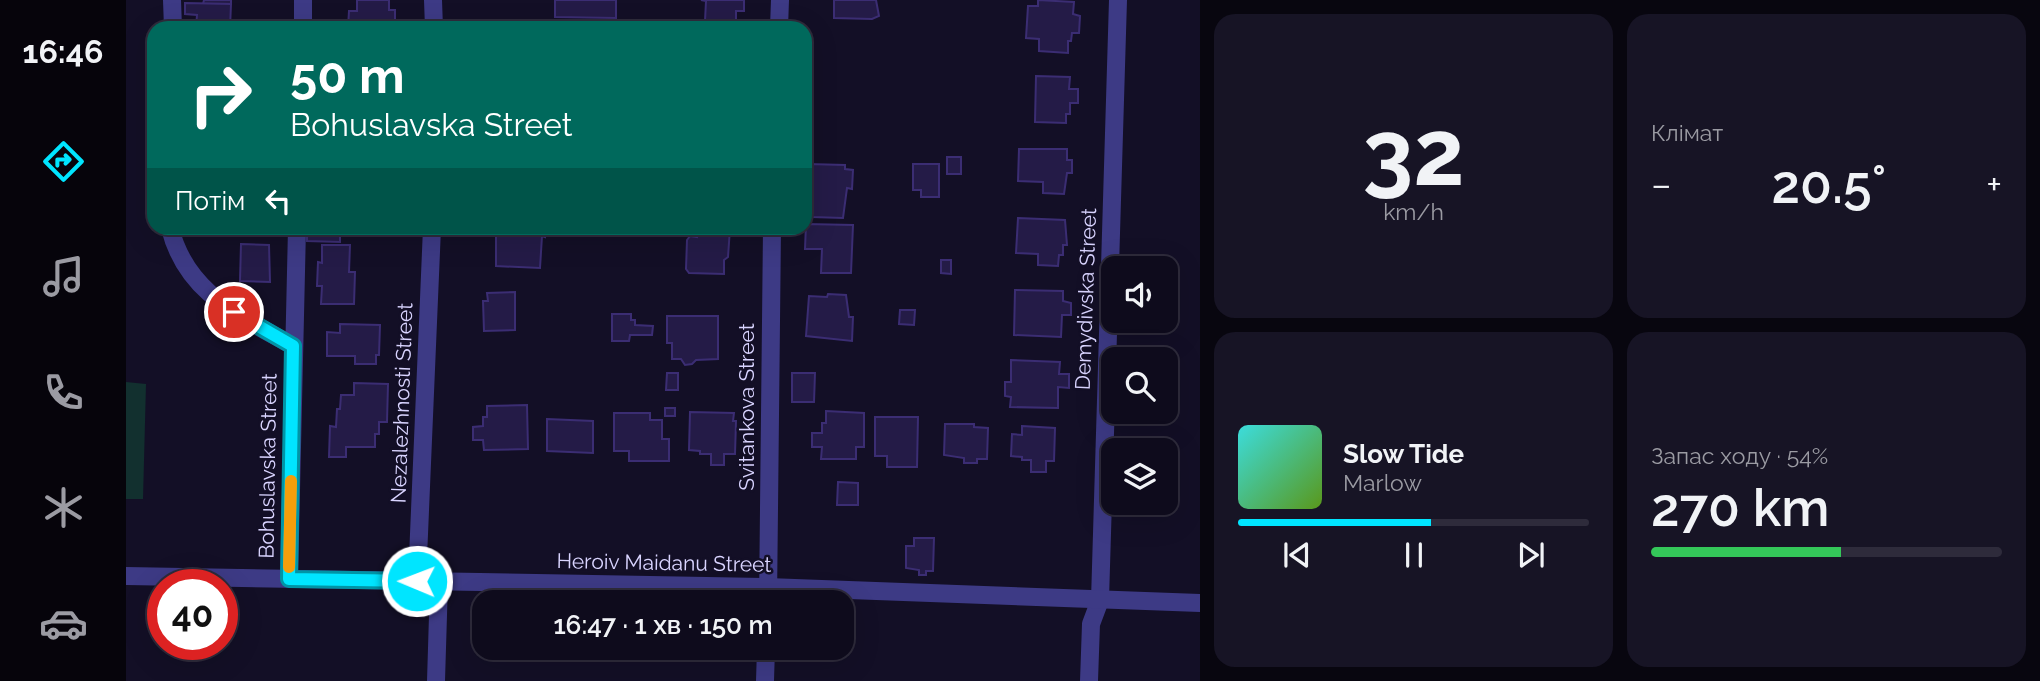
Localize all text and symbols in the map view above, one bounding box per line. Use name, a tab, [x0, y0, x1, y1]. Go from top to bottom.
text: 16:46	[23, 33, 103, 70]
text: 50 m	[290, 47, 405, 104]
icon: right	[175, 49, 266, 140]
text: 32	[1362, 99, 1465, 206]
text: Bohuslavska Street	[290, 106, 572, 143]
text: Клімат	[1651, 119, 1723, 146]
icon: directions	[39, 137, 88, 186]
text: 20.5°	[1772, 154, 1886, 215]
text: −	[1651, 162, 1671, 207]
text: +	[1986, 162, 2002, 207]
icon: left	[259, 182, 297, 220]
text: Потім	[175, 186, 245, 216]
text: km/h	[1383, 198, 1444, 225]
street label: Demydivska Street	[1070, 207, 1101, 390]
icon: music	[39, 252, 88, 301]
map controls	[1101, 256, 1178, 515]
button: sound	[1101, 256, 1178, 333]
pin	[204, 282, 264, 342]
icon: arrive	[215, 293, 253, 331]
street label: Nezalezhnosti Street	[386, 302, 417, 504]
street label: Svitankova Street	[734, 323, 759, 491]
button: search	[1101, 347, 1178, 424]
icon: phone	[39, 368, 88, 417]
street label: Bohuslavska Street	[253, 373, 282, 559]
button: layers	[1101, 438, 1178, 515]
text: Slow Tide	[1343, 439, 1464, 469]
text: Запас ходу · 54%	[1651, 442, 1828, 469]
text: Marlow	[1343, 469, 1422, 496]
text: 270 km	[1651, 477, 1830, 538]
icon: climate	[39, 483, 88, 532]
icon: previous	[1278, 536, 1316, 574]
icon: pause	[1395, 536, 1433, 574]
icon: next	[1512, 536, 1550, 574]
position arrow	[380, 544, 454, 618]
street label: Heroiv Maidanu Street	[556, 548, 772, 577]
speed limit sign: 40	[147, 569, 238, 660]
icon: car	[39, 599, 88, 648]
text: 16:47 · 1 хв · 150 m	[553, 610, 773, 640]

